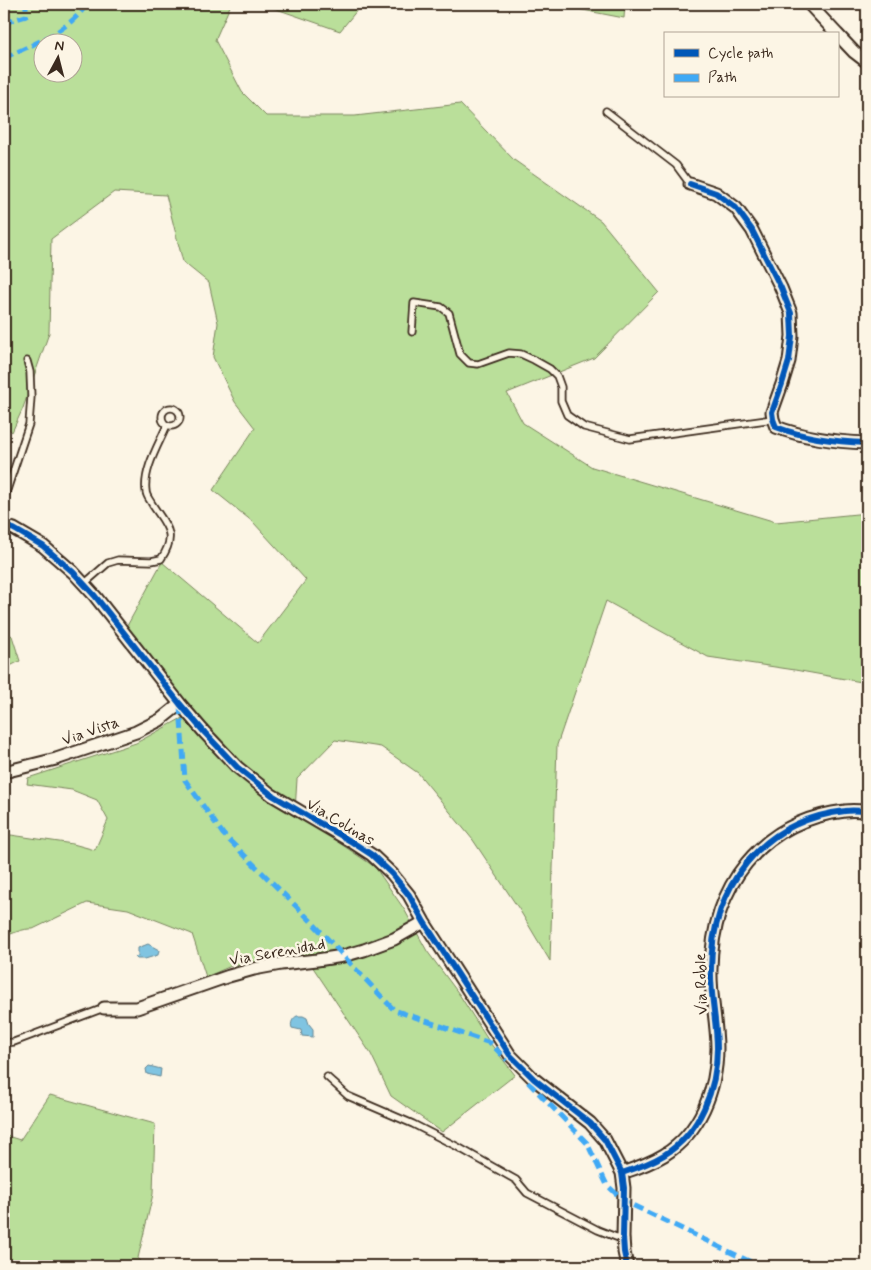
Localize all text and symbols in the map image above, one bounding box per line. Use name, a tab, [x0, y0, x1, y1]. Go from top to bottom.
north arrow	[32, 32, 82, 82]
legend	[664, 32, 838, 98]
text: N	[54, 37, 65, 56]
text: Cycle path	[708, 44, 773, 64]
text: Path	[708, 68, 737, 88]
street label: Via Vista	[59, 712, 122, 751]
street label: Via Colinas	[302, 794, 378, 851]
street label: Via Serenidad	[228, 934, 327, 971]
street label: Via Roble	[690, 953, 713, 1015]

